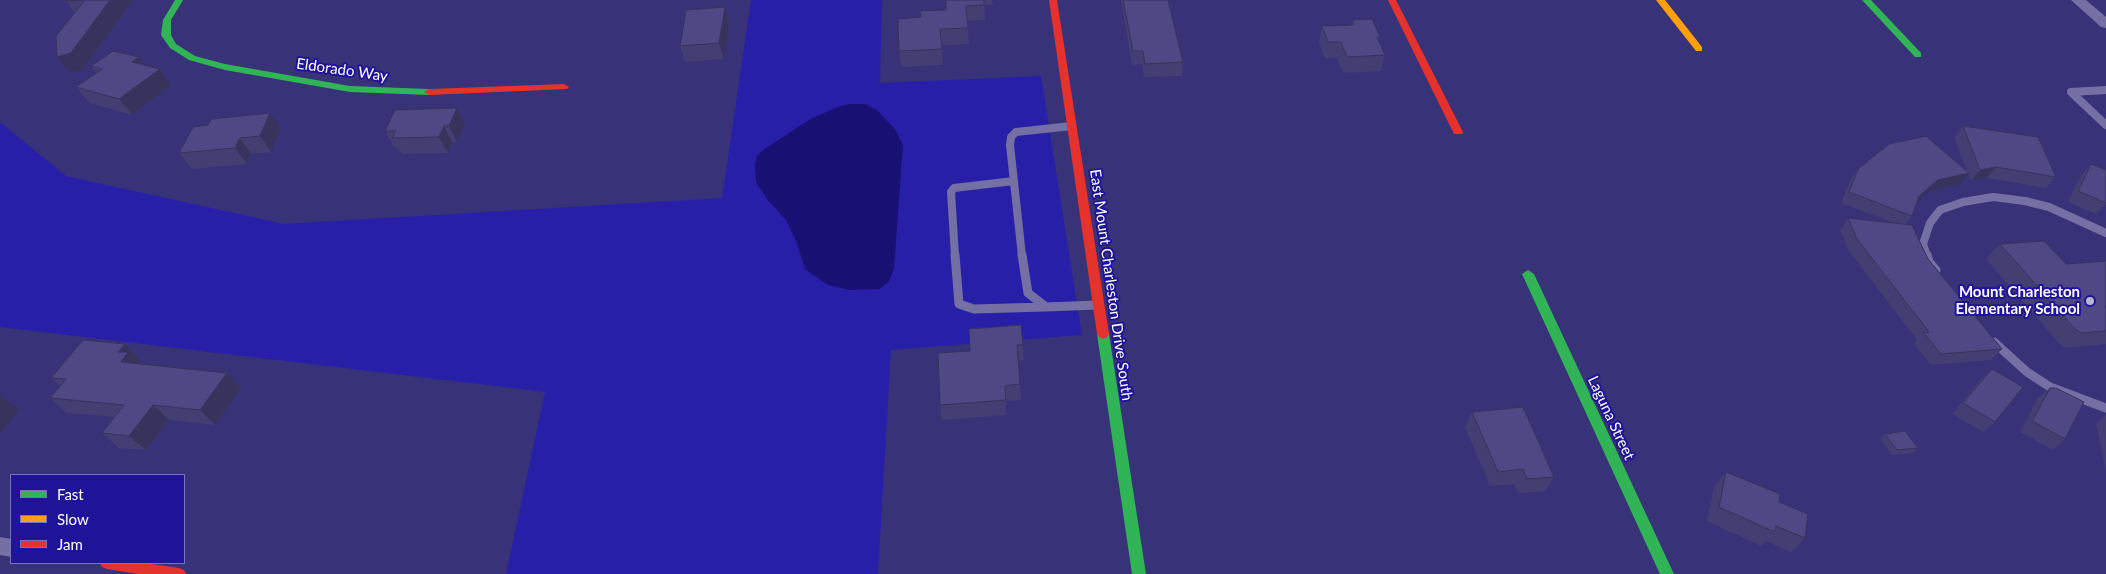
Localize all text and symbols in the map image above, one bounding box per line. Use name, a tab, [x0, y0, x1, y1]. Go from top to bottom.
street label: Eldorado Way	[295, 55, 389, 85]
street label: East Mount Charleston Drive South	[1086, 168, 1136, 402]
place label: Mount Charleston Elementary School	[1956, 283, 2080, 318]
marker: Mount Charleston Elementary School	[2084, 295, 2096, 307]
street label: Laguna Street	[1584, 373, 1638, 463]
legend	[10, 474, 185, 564]
text: Fast	[57, 485, 84, 503]
text: Slow	[57, 510, 89, 528]
text: Jam	[57, 535, 83, 553]

